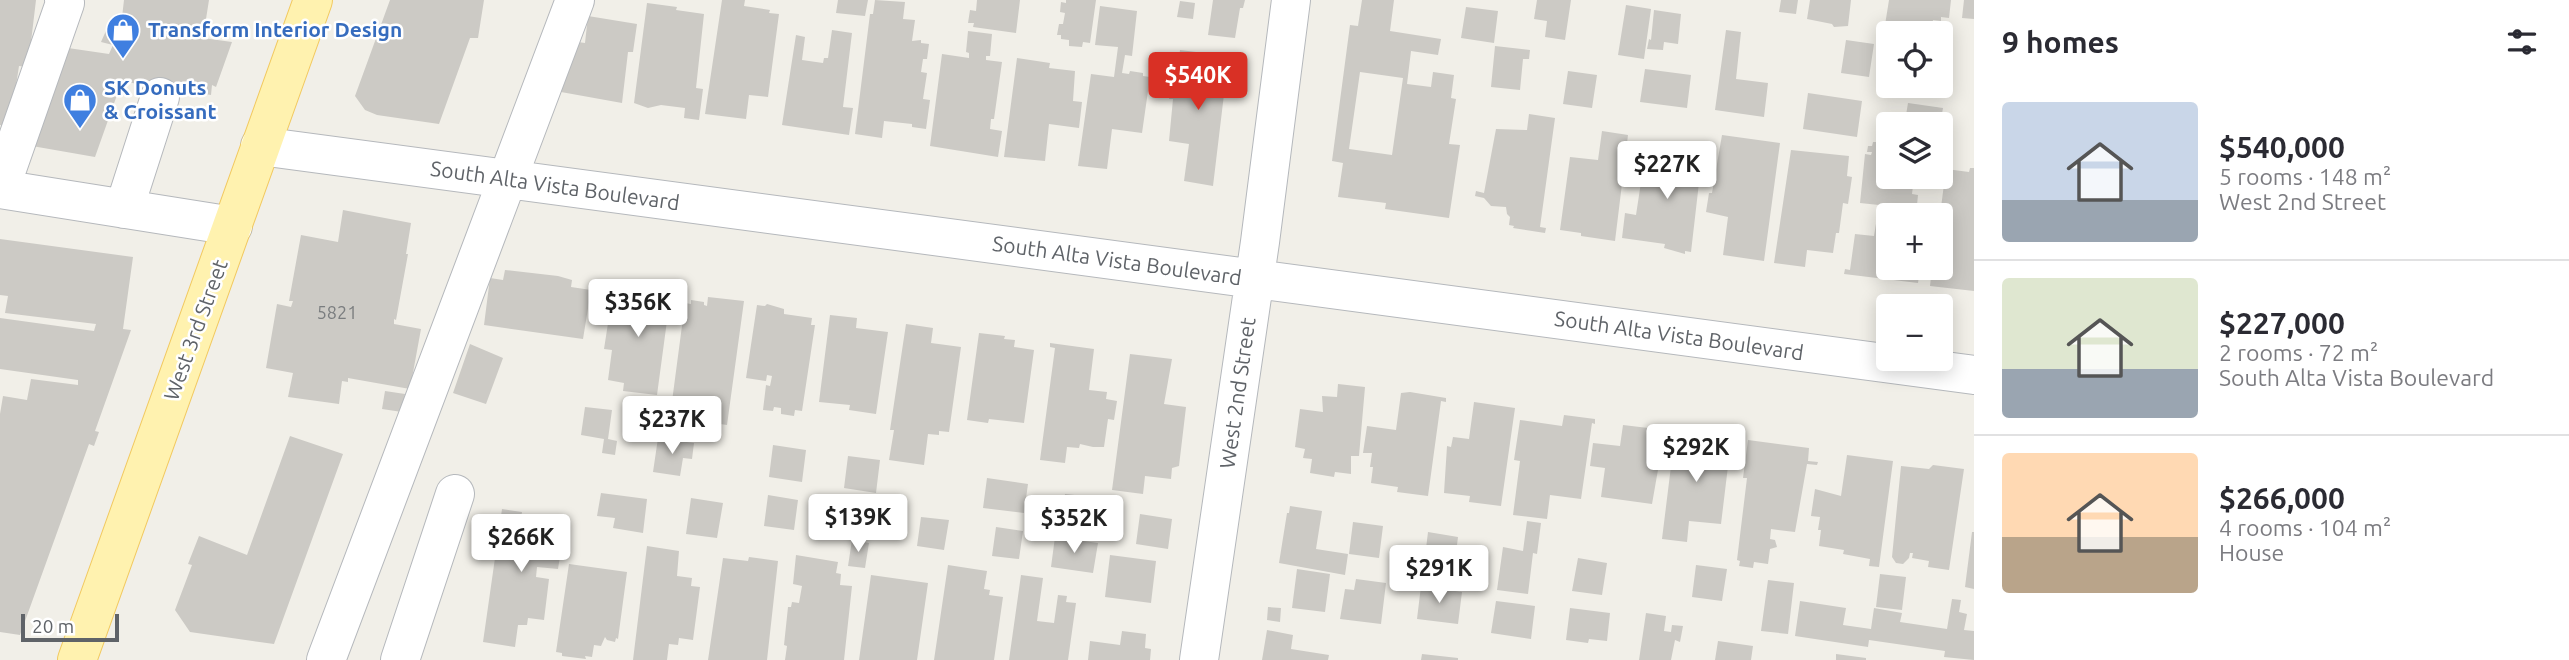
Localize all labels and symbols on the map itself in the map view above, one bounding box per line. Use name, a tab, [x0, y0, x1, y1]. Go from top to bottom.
shop icon: Transform Interior Design	[104, 11, 142, 60]
place label: Transform Interior Design	[148, 17, 402, 41]
pin: $540K	[1149, 52, 1247, 112]
place label: SK Donuts & Croissant	[104, 75, 216, 123]
shop icon: SK Donuts & Croissant	[61, 81, 99, 130]
pin: $227K	[1618, 142, 1716, 201]
street label: South Alta Vista Boulevard	[429, 156, 681, 214]
street label: South Alta Vista Boulevard	[991, 231, 1243, 289]
street label: West 3rd Street	[158, 256, 232, 403]
pin: $356K	[589, 280, 687, 339]
house number: 5821	[317, 302, 357, 322]
street label: South Alta Vista Boulevard	[1553, 306, 1805, 364]
street label: West 2nd Street	[1215, 316, 1260, 470]
pin: $237K	[623, 396, 721, 456]
pin: $292K	[1647, 424, 1745, 484]
pin: $139K	[809, 494, 907, 554]
pin: $352K	[1025, 496, 1123, 555]
pin: $266K	[472, 514, 570, 574]
pin: $291K	[1390, 546, 1488, 605]
scale bar	[21, 611, 119, 643]

